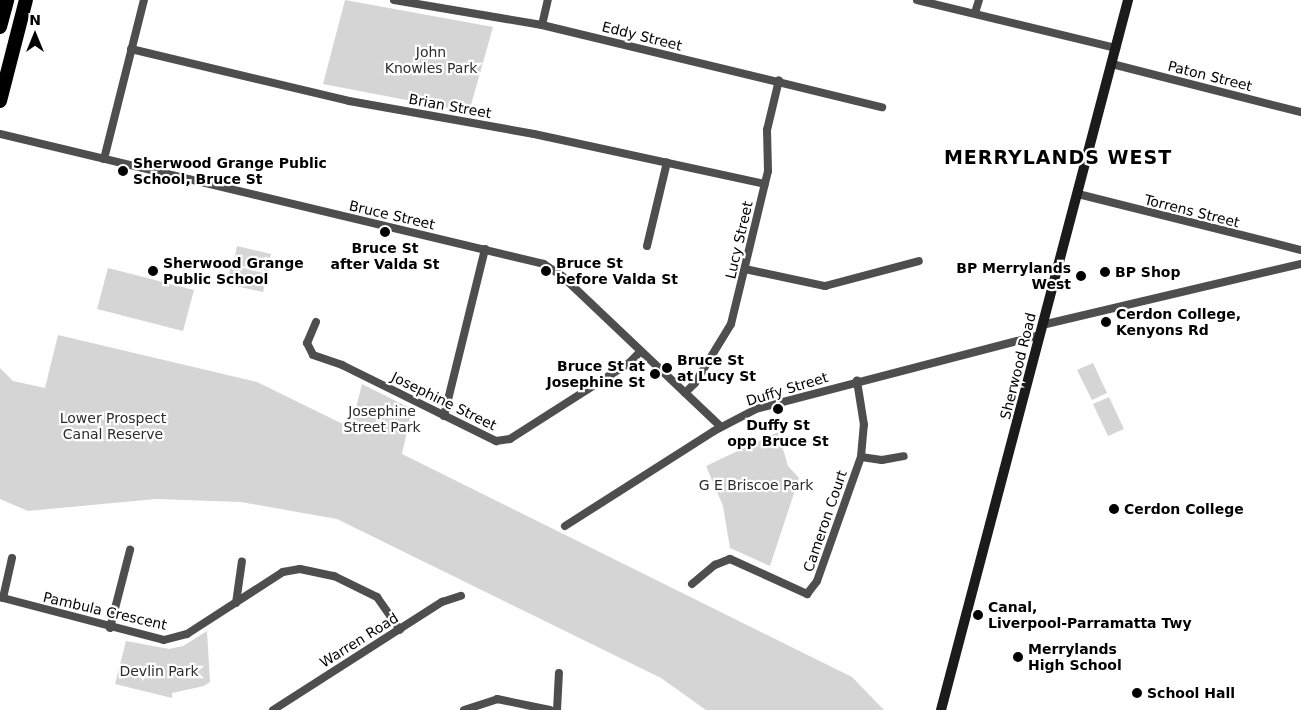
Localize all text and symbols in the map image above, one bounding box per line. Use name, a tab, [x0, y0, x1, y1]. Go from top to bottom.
north arrow	[10, 10, 60, 60]
text: N	[29, 12, 41, 28]
street label: Eddy Street	[600, 18, 684, 54]
park label: John Knowles Park	[385, 44, 477, 76]
street label: Paton Street	[1166, 57, 1254, 95]
street label: Brian Street	[407, 90, 493, 122]
district label: MERRYLANDS WEST	[942, 147, 1174, 169]
place label: Sherwood Grange Public School, Bruce St	[133, 155, 327, 188]
marker: Sherwood Grange Public School, Bruce St	[117, 165, 129, 177]
street label: Torrens Street	[1143, 191, 1241, 231]
street label: Bruce Street	[347, 197, 437, 233]
street label: Lucy Street	[722, 199, 756, 281]
marker: Bruce St after Valda St	[379, 226, 391, 238]
place label: Bruce St after Valda St	[331, 240, 439, 272]
place label: Sherwood Grange Public School	[163, 255, 304, 288]
place label: Bruce St before Valda St	[556, 255, 678, 288]
place label: BP Merrylands West	[956, 260, 1071, 292]
place label: BP Shop	[1115, 264, 1180, 280]
marker: Sherwood Grange Public School	[147, 265, 159, 277]
marker: Bruce St before Valda St	[540, 265, 552, 277]
marker: BP Shop	[1099, 266, 1111, 278]
marker: BP Merrylands West	[1075, 270, 1087, 282]
place label: Cerdon College, Kenyons Rd	[1116, 306, 1241, 338]
street label: Sherwood Road	[997, 311, 1039, 421]
marker: Cerdon College, Kenyons Rd	[1100, 316, 1112, 328]
place label: Bruce St at Lucy St	[677, 352, 756, 384]
place label: Bruce St at Josephine St	[546, 358, 645, 391]
marker: Bruce St at Lucy St	[661, 362, 673, 374]
street label: Josephine Street	[389, 368, 499, 434]
marker: Bruce St at Josephine St	[649, 368, 661, 380]
street label: Duffy Street	[744, 369, 830, 409]
park label: Josephine Street Park	[343, 403, 421, 436]
marker: Duffy St opp Bruce St	[772, 403, 784, 415]
park label: Lower Prospect Canal Reserve	[60, 410, 166, 442]
place label: Duffy St opp Bruce St	[727, 417, 829, 450]
street label: Cameron Court	[800, 468, 850, 574]
park label: G E Briscoe Park	[699, 477, 813, 493]
place label: Cerdon College	[1124, 501, 1244, 517]
marker: Cerdon College	[1108, 503, 1120, 515]
street label: Pambula Crescent	[41, 589, 169, 633]
place label: Canal, Liverpool-Parramatta Twy	[988, 599, 1192, 632]
street label: Warren Road	[317, 609, 401, 671]
marker: Canal, Liverpool-Parramatta Twy	[972, 609, 984, 621]
place label: Merrylands High School	[1028, 641, 1122, 674]
marker: Merrylands High School	[1012, 651, 1024, 663]
park label: Devlin Park	[119, 663, 199, 679]
place label: School Hall	[1147, 685, 1235, 701]
marker: School Hall	[1131, 687, 1143, 699]

